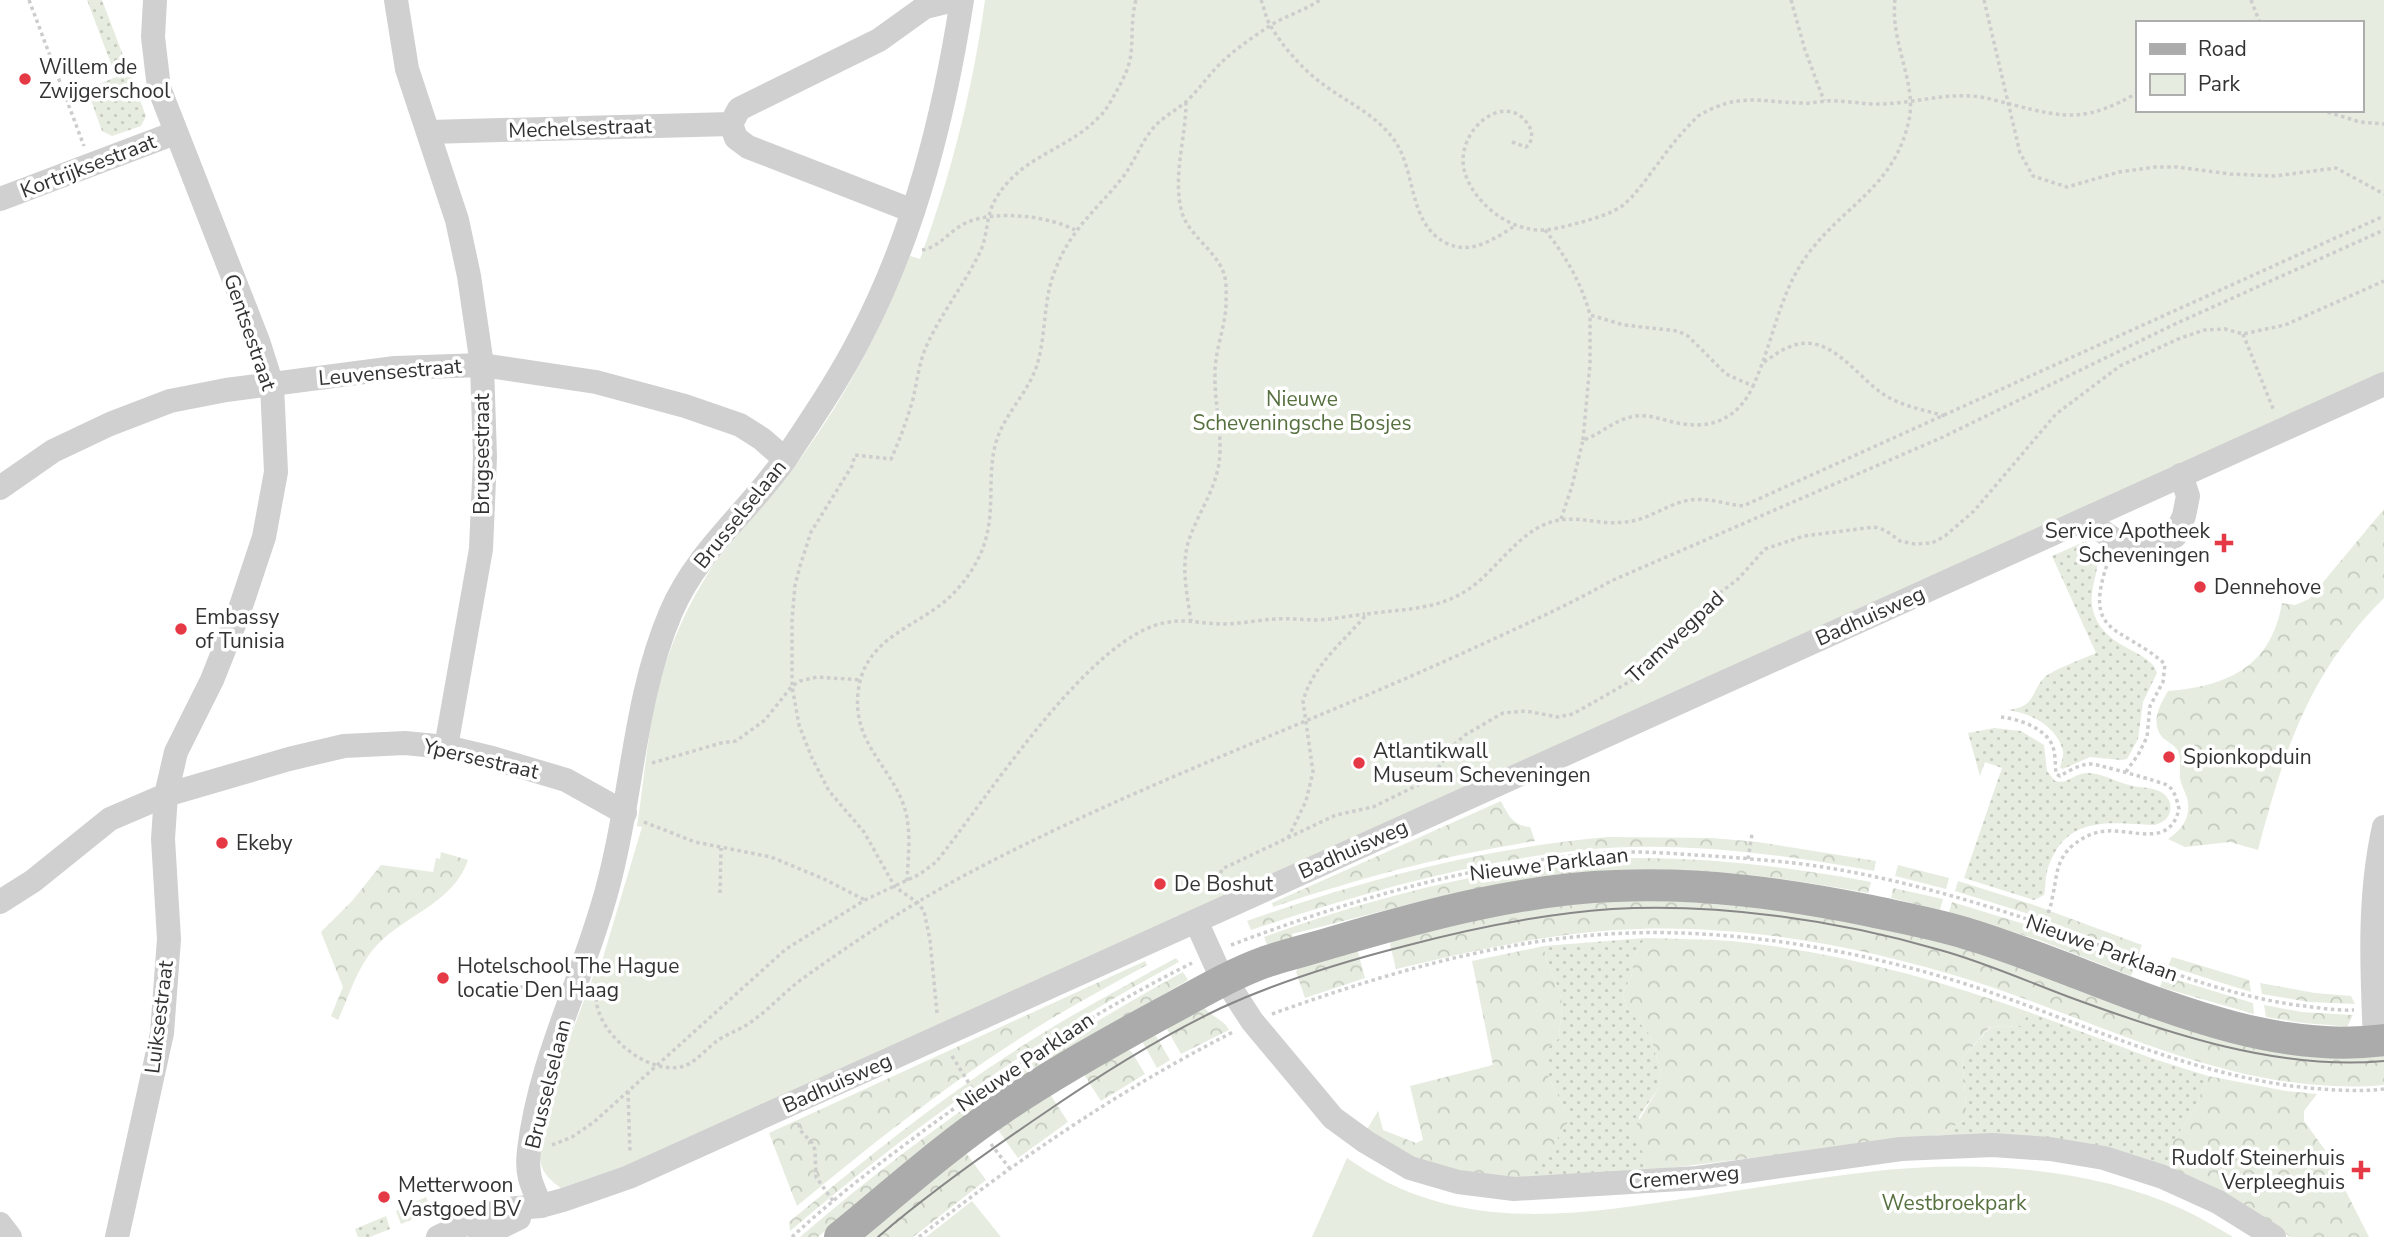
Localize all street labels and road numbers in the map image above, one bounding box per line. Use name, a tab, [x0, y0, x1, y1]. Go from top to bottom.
street label: Mechelsestraat	[508, 111, 653, 144]
street label: Kortrijksestraat	[16, 127, 161, 205]
street label: Gentsestraat	[217, 270, 283, 395]
street label: Leuvensestraat	[317, 352, 463, 392]
street label: Brugsestraat	[468, 393, 496, 515]
street label: Brusselselaan	[687, 454, 793, 574]
street label: Badhuisweg	[1811, 579, 1929, 653]
street label: Tramwegpad	[1620, 584, 1730, 690]
street label: Ypersestraat	[420, 732, 542, 786]
street label: Badhuisweg	[1294, 812, 1412, 886]
street label: Nieuwe Parklaan	[1468, 840, 1630, 888]
street label: Nieuwe Parklaan	[2022, 908, 2182, 988]
street label: Luiksestraat	[138, 958, 180, 1075]
street label: Nieuwe Parklaan	[951, 1006, 1099, 1118]
street label: Brusselselaan	[518, 1016, 578, 1152]
street label: Badhuisweg	[778, 1046, 896, 1120]
street label: Cremerweg	[1628, 1158, 1740, 1196]

